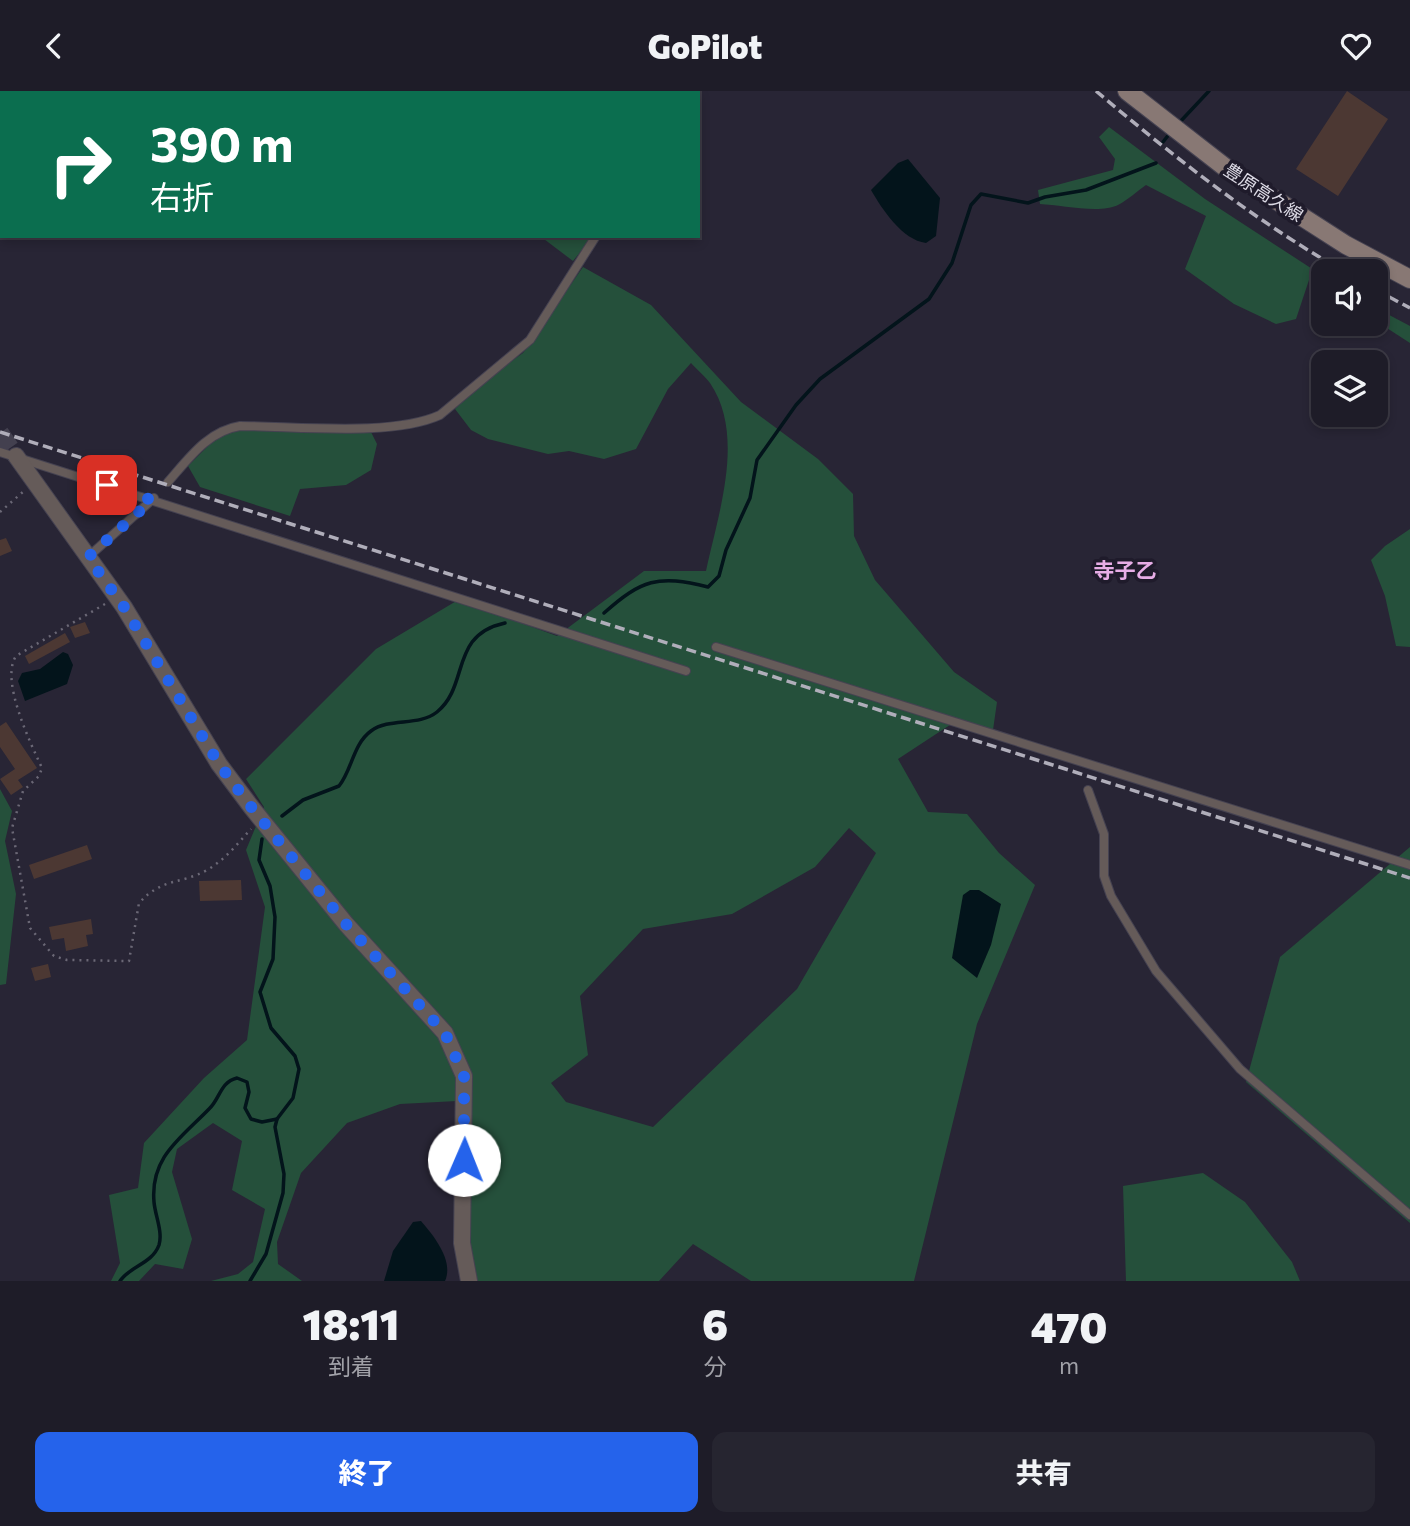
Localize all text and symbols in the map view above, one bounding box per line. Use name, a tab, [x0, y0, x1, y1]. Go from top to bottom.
text: GoPilot	[648, 26, 762, 66]
icon: back	[35, 27, 73, 65]
icon: heart	[1337, 27, 1375, 65]
text: 390 m	[150, 112, 293, 172]
icon: right	[35, 119, 126, 210]
street label: 豊原高久線	[1220, 158, 1308, 226]
text: 右折	[150, 176, 214, 216]
map controls	[1311, 259, 1388, 427]
button: sound	[1311, 259, 1388, 336]
button: layers	[1311, 350, 1388, 427]
pin	[77, 455, 137, 515]
icon: arrive	[88, 466, 126, 504]
district label: 寺子乙	[1094, 557, 1157, 582]
position arrow	[427, 1123, 501, 1197]
text: 18:11	[303, 1297, 399, 1349]
text: 6	[702, 1297, 728, 1349]
text: 470	[1031, 1300, 1107, 1352]
text: m	[1059, 1351, 1079, 1379]
text: 到着	[328, 1352, 374, 1380]
text: 分	[704, 1352, 727, 1380]
button: 終了	[35, 1432, 698, 1512]
button: 共有	[712, 1432, 1375, 1512]

